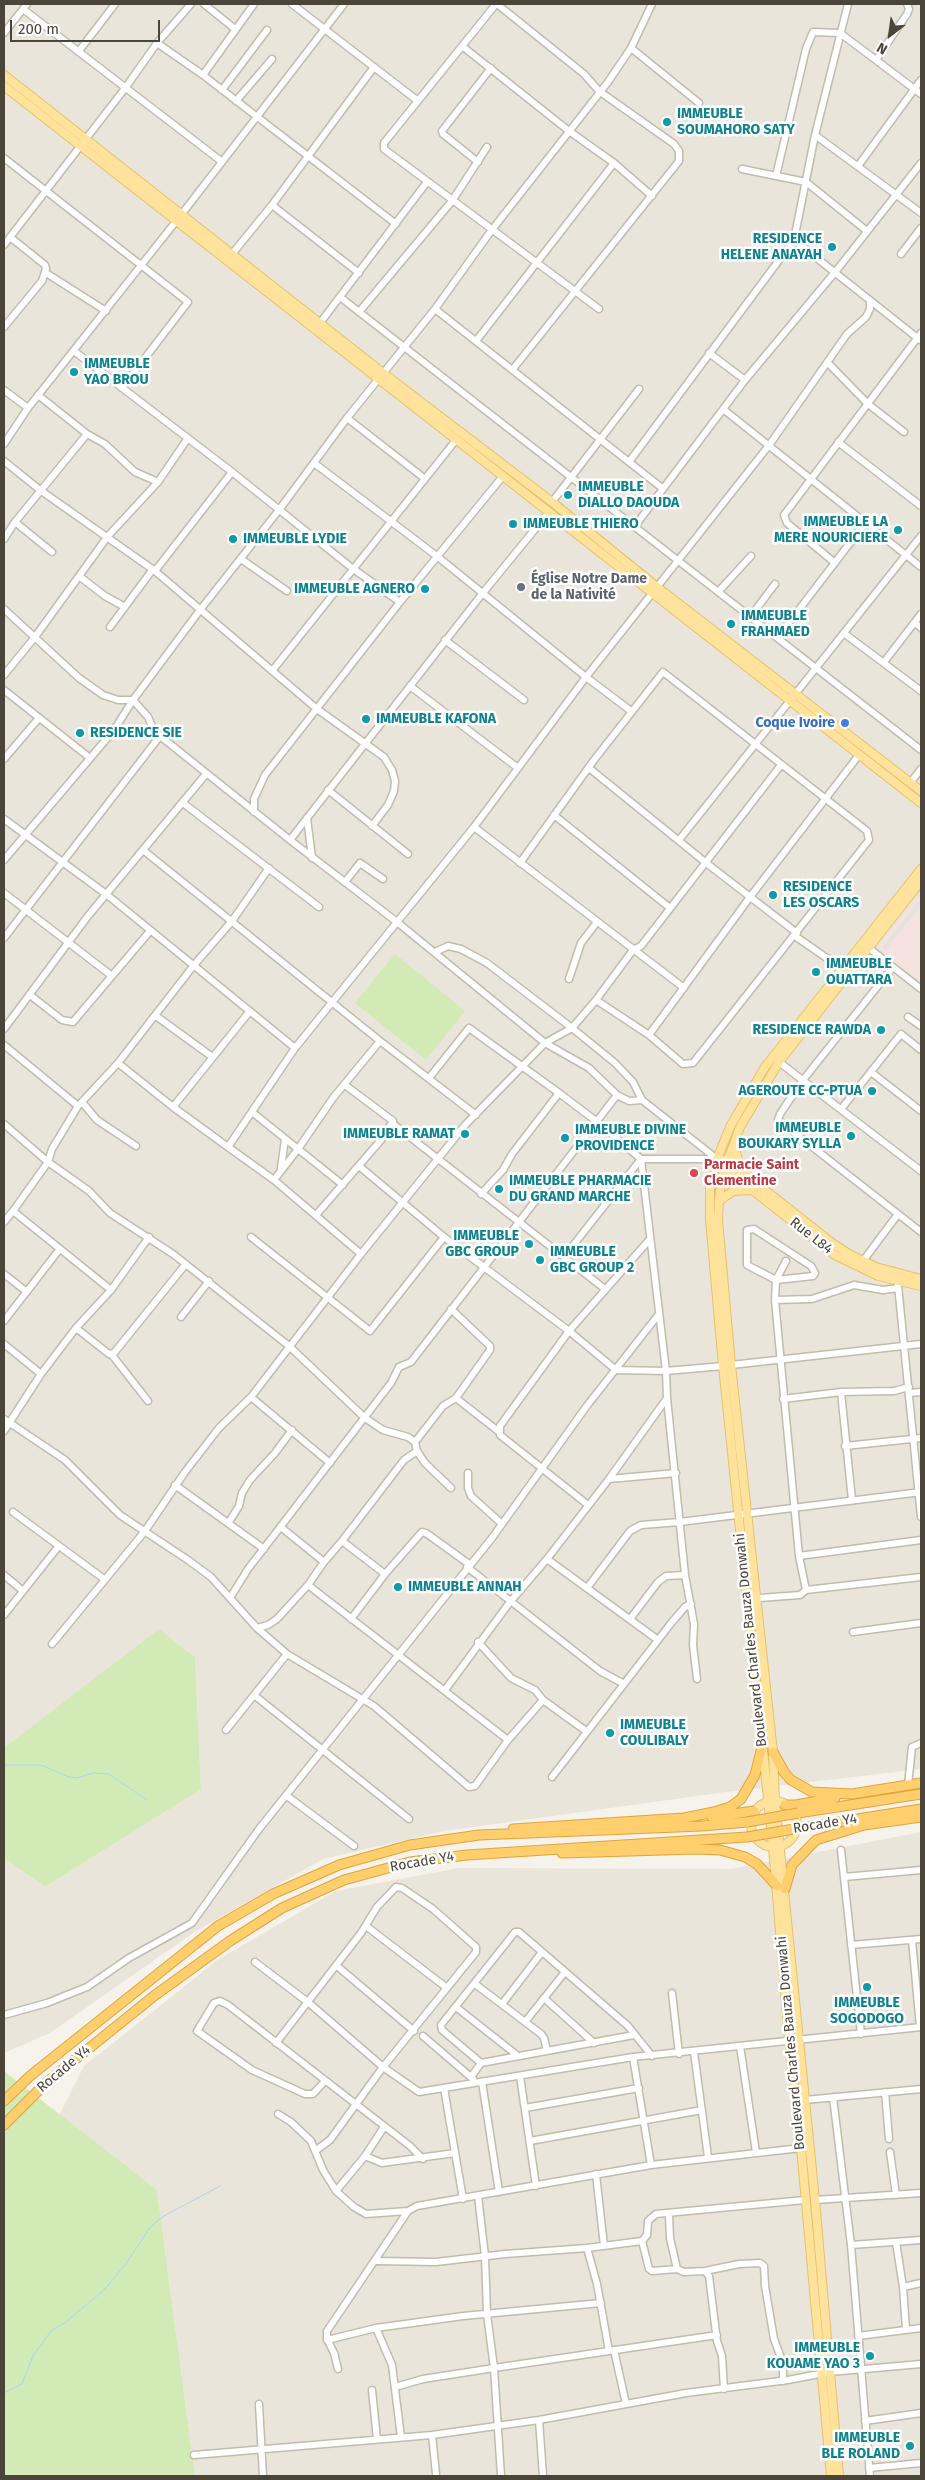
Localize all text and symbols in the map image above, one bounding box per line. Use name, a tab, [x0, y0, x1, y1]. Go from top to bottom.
scale bar	[12, 10, 162, 42]
north arrow	[865, 10, 915, 60]
text: 200 m	[18, 20, 59, 38]
text: N	[874, 39, 891, 58]
place label: IMMEUBLE SOUMAHORO SATY	[677, 106, 795, 138]
marker: IMMEUBLE SOUMAHORO SATY	[661, 116, 673, 128]
place label: RESIDENCE HELENE ANAYAH	[721, 231, 822, 264]
marker: RESIDENCE HELENE ANAYAH	[826, 241, 838, 253]
place label: IMMEUBLE YAO BROU	[84, 356, 150, 388]
marker: IMMEUBLE YAO BROU	[68, 366, 80, 378]
place label: IMMEUBLE DIALLO DAOUDA	[578, 479, 679, 512]
marker: IMMEUBLE DIALLO DAOUDA	[562, 489, 574, 501]
place label: IMMEUBLE LA MERE NOURICIERE	[774, 514, 888, 546]
place label: IMMEUBLE THIERO	[523, 516, 639, 532]
marker: IMMEUBLE THIERO	[507, 518, 519, 530]
marker: IMMEUBLE LA MERE NOURICIERE	[892, 524, 904, 536]
place label: IMMEUBLE LYDIE	[243, 531, 347, 547]
marker: IMMEUBLE LYDIE	[227, 533, 239, 545]
place label: Église Notre Dame de la Nativité	[531, 571, 647, 604]
place label: IMMEUBLE AGNERO	[294, 581, 415, 597]
marker: Église Notre Dame de la Nativité	[515, 581, 527, 593]
marker: IMMEUBLE AGNERO	[419, 583, 431, 595]
place label: IMMEUBLE FRAHMAED	[741, 608, 810, 640]
marker: IMMEUBLE FRAHMAED	[725, 618, 737, 630]
place label: IMMEUBLE KAFONA	[376, 711, 496, 727]
marker: IMMEUBLE KAFONA	[360, 713, 372, 725]
place label: Coque Ivoire	[755, 715, 835, 731]
marker: Coque Ivoire	[839, 717, 851, 729]
place label: RESIDENCE SIE	[90, 725, 182, 741]
marker: RESIDENCE SIE	[74, 727, 86, 739]
place label: RESIDENCE LES OSCARS	[783, 879, 859, 912]
marker: RESIDENCE LES OSCARS	[767, 889, 779, 901]
place label: IMMEUBLE OUATTARA	[826, 956, 892, 989]
marker: IMMEUBLE OUATTARA	[810, 966, 822, 978]
place label: RESIDENCE RAWDA	[753, 1022, 871, 1038]
marker: RESIDENCE RAWDA	[875, 1024, 887, 1036]
place label: AGEROUTE CC-PTUA	[738, 1083, 862, 1099]
marker: AGEROUTE CC-PTUA	[866, 1085, 878, 1097]
place label: IMMEUBLE BOUKARY SYLLA	[738, 1120, 841, 1152]
place label: IMMEUBLE DIVINE PROVIDENCE	[575, 1122, 686, 1154]
place label: IMMEUBLE RAMAT	[343, 1126, 455, 1142]
marker: IMMEUBLE RAMAT	[459, 1128, 471, 1140]
marker: IMMEUBLE BOUKARY SYLLA	[845, 1130, 857, 1142]
marker: IMMEUBLE DIVINE PROVIDENCE	[559, 1132, 571, 1144]
place label: Parmacie Saint Clementine	[704, 1157, 799, 1190]
marker: Parmacie Saint Clementine	[688, 1167, 700, 1179]
place label: IMMEUBLE PHARMACIE DU GRAND MARCHE	[509, 1173, 651, 1206]
marker: IMMEUBLE PHARMACIE DU GRAND MARCHE	[493, 1183, 505, 1195]
street label: Rue L84	[786, 1214, 836, 1258]
place label: IMMEUBLE GBC GROUP	[445, 1228, 519, 1260]
marker: IMMEUBLE GBC GROUP	[523, 1238, 535, 1250]
place label: IMMEUBLE GBC GROUP 2	[550, 1244, 634, 1276]
marker: IMMEUBLE GBC GROUP 2	[534, 1254, 546, 1266]
street label: Boulevard Charles Bauza Donwahi	[731, 1532, 771, 1748]
place label: IMMEUBLE ANNAH	[408, 1579, 521, 1595]
marker: IMMEUBLE ANNAH	[392, 1581, 404, 1593]
place label: IMMEUBLE COULIBALY	[620, 1717, 689, 1750]
marker: IMMEUBLE COULIBALY	[604, 1727, 616, 1739]
street label: Rocade Y4	[792, 1811, 858, 1837]
street label: Rocade Y4	[389, 1848, 455, 1876]
street label: Boulevard Charles Bauza Donwahi	[773, 1935, 809, 2151]
marker: IMMEUBLE SOGODOGO	[861, 1981, 873, 1993]
place label: IMMEUBLE SOGODOGO	[830, 1995, 904, 2028]
street label: Rocade Y4	[34, 2042, 94, 2096]
place label: IMMEUBLE KOUAME YAO 3	[767, 2340, 860, 2372]
marker: IMMEUBLE KOUAME YAO 3	[864, 2350, 876, 2362]
place label: IMMEUBLE BLE ROLAND	[822, 2430, 900, 2462]
marker: IMMEUBLE BLE ROLAND	[904, 2440, 916, 2452]

